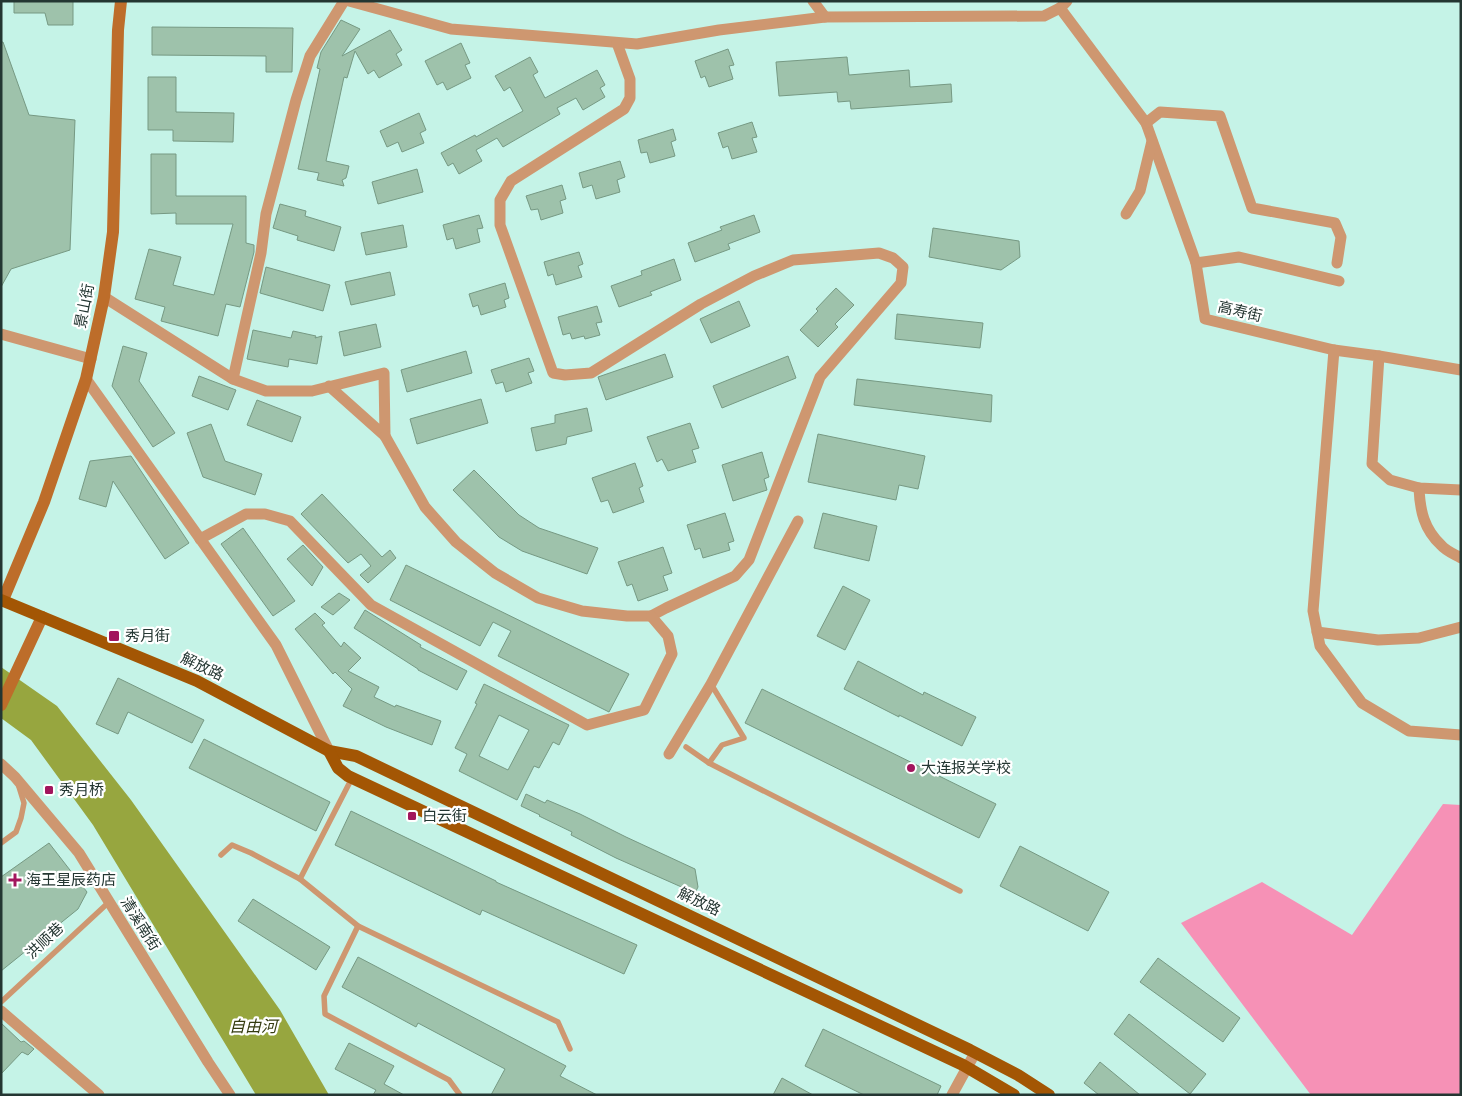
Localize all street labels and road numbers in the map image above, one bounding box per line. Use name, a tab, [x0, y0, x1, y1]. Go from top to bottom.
street label: 景山街	[71, 282, 99, 330]
street label: 高寿街	[1216, 298, 1264, 326]
street label: 解放路	[178, 649, 226, 685]
street label: 解放路	[675, 884, 723, 920]
street label: 清溪南街	[116, 894, 164, 954]
street label: 洪顺巷	[22, 919, 68, 963]

